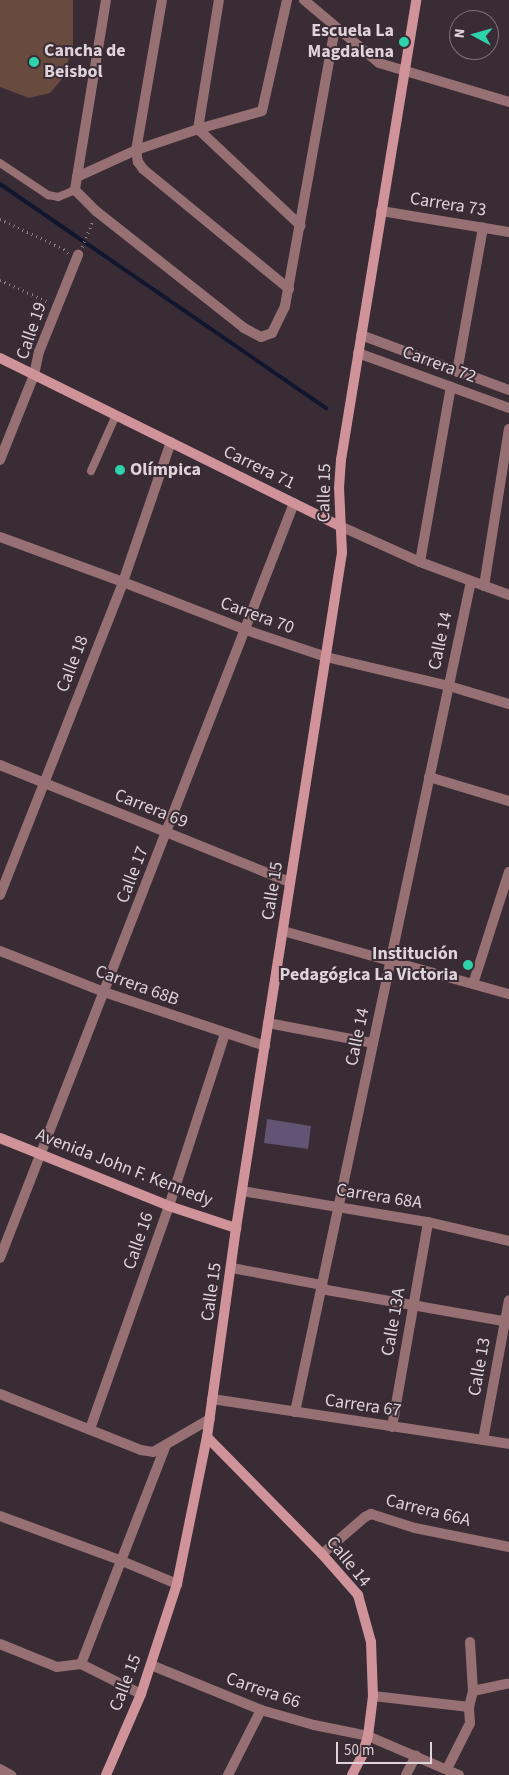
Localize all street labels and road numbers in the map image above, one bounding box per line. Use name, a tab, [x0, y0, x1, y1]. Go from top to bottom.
street label: Carrera 73	[408, 188, 488, 222]
street label: Calle 19	[12, 300, 52, 362]
street label: Carrera 72	[399, 342, 479, 388]
street label: Carrera 71	[220, 441, 298, 495]
street label: Calle 15	[314, 463, 336, 523]
street label: Carrera 70	[217, 593, 297, 639]
street label: Calle 14	[424, 610, 458, 672]
street label: Calle 18	[52, 633, 94, 695]
street label: Carrera 69	[111, 785, 191, 833]
street label: Calle 17	[112, 844, 154, 906]
street label: Calle 15	[258, 860, 288, 922]
street label: Carrera 68B	[92, 961, 182, 1011]
street label: Calle 14	[341, 1006, 375, 1068]
street label: Avenida John F. Kennedy	[33, 1124, 215, 1212]
street label: Carrera 68A	[334, 1180, 424, 1214]
street label: Calle 16	[119, 1210, 159, 1272]
street label: Calle 15	[197, 1261, 227, 1323]
street label: Calle 13A	[377, 1286, 411, 1358]
street label: Calle 13	[464, 1336, 496, 1398]
street label: Carrera 67	[323, 1390, 403, 1422]
street label: Carrera 66A	[383, 1490, 473, 1532]
street label: Calle 14	[321, 1532, 375, 1592]
street label: Calle 15	[105, 1652, 147, 1714]
street label: Carrera 66	[223, 1668, 303, 1714]

